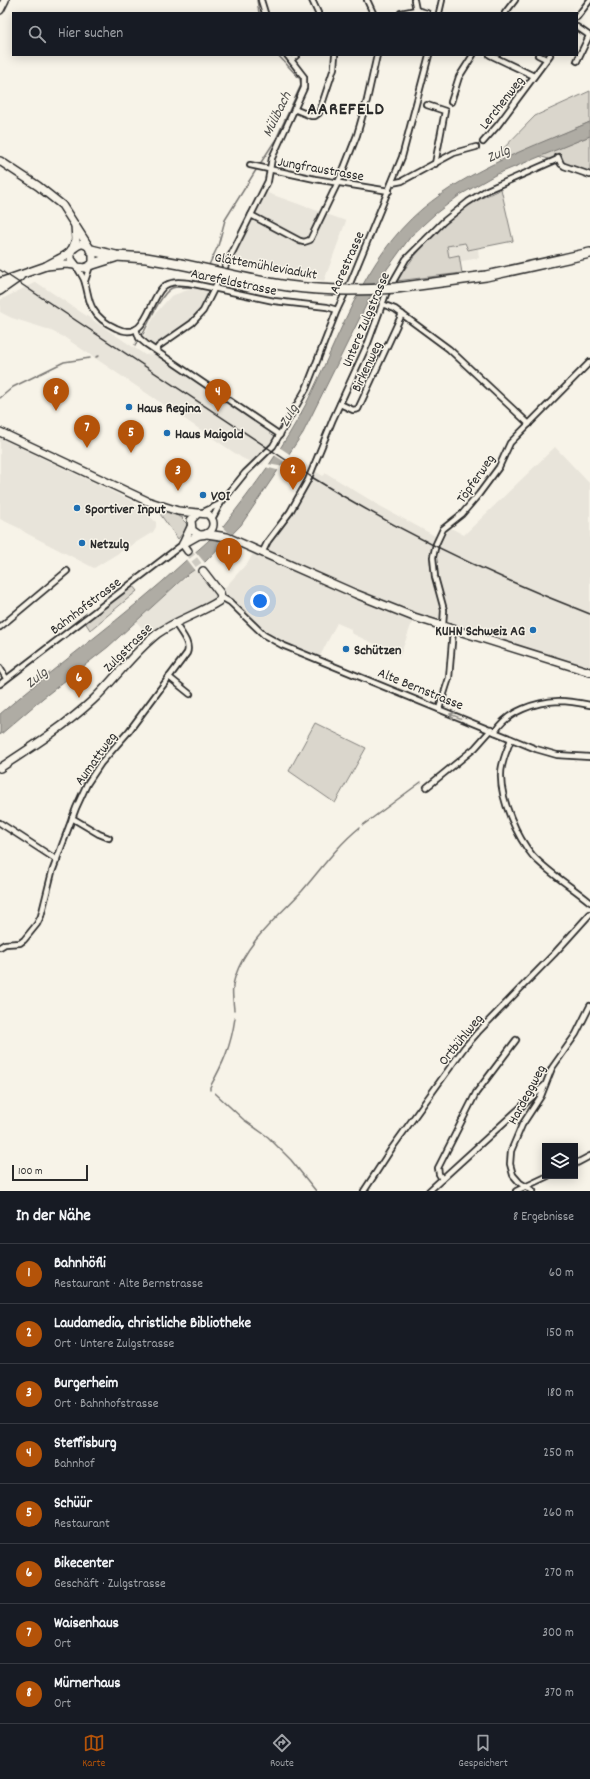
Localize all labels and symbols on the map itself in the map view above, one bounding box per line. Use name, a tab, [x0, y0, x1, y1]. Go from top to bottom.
street label: Lerchenweg	[475, 72, 530, 134]
water label: Mülibach	[257, 87, 299, 141]
district label: AAREFELD	[307, 98, 385, 123]
water label: Zulg	[484, 140, 514, 170]
street label: Jungfraustrasse	[276, 153, 365, 187]
street label: Aarestrasse	[325, 228, 370, 297]
street label: Glättemühleviadukt	[213, 248, 319, 286]
street label: Aarefeldstrasse	[189, 264, 278, 302]
street label: Untere Zulgstrasse	[338, 269, 396, 370]
street label: Birkenweg	[347, 338, 388, 396]
pin: 8	[43, 378, 69, 411]
pin: 4	[205, 379, 231, 412]
place label: Haus Regina	[137, 399, 202, 419]
water label: Zulg	[274, 400, 305, 432]
marker: Haus Regina	[124, 402, 134, 412]
pin: 7	[74, 415, 100, 448]
pin: 5	[118, 420, 144, 453]
place label: Haus Maigold	[175, 425, 244, 445]
marker: Haus Maigold	[162, 428, 172, 438]
street label: Töpferweg	[452, 451, 501, 508]
pin: 2	[280, 457, 306, 490]
pin: 3	[165, 458, 191, 491]
place label: VOI	[211, 487, 231, 507]
marker: VOI	[198, 490, 208, 500]
place label: Sportiver Input	[85, 500, 166, 520]
marker: Sportiver Input	[72, 503, 82, 513]
place label: Netzulg	[90, 535, 129, 555]
marker: Netzulg	[77, 538, 87, 548]
pin: 1	[216, 538, 242, 571]
street label: Bahnhofstrasse	[46, 573, 126, 640]
your location	[250, 591, 270, 611]
street label: Zulgstrasse	[99, 619, 158, 678]
place label: KUHN Schweiz AG	[435, 622, 525, 642]
marker: KUHN Schweiz AG	[528, 625, 538, 635]
place label: Schützen	[354, 641, 402, 661]
marker: Schützen	[341, 644, 351, 654]
water label: Zulg	[21, 662, 54, 694]
street label: Alte Bernstrasse	[374, 664, 466, 716]
pin: 6	[66, 665, 92, 698]
one-way arrow	[449, 711, 461, 719]
street label: Aumattweg	[70, 728, 123, 790]
street label: Ortbühlweg	[434, 1010, 489, 1070]
street label: Hardeggweg	[504, 1061, 552, 1128]
scale bar	[12, 1163, 88, 1182]

